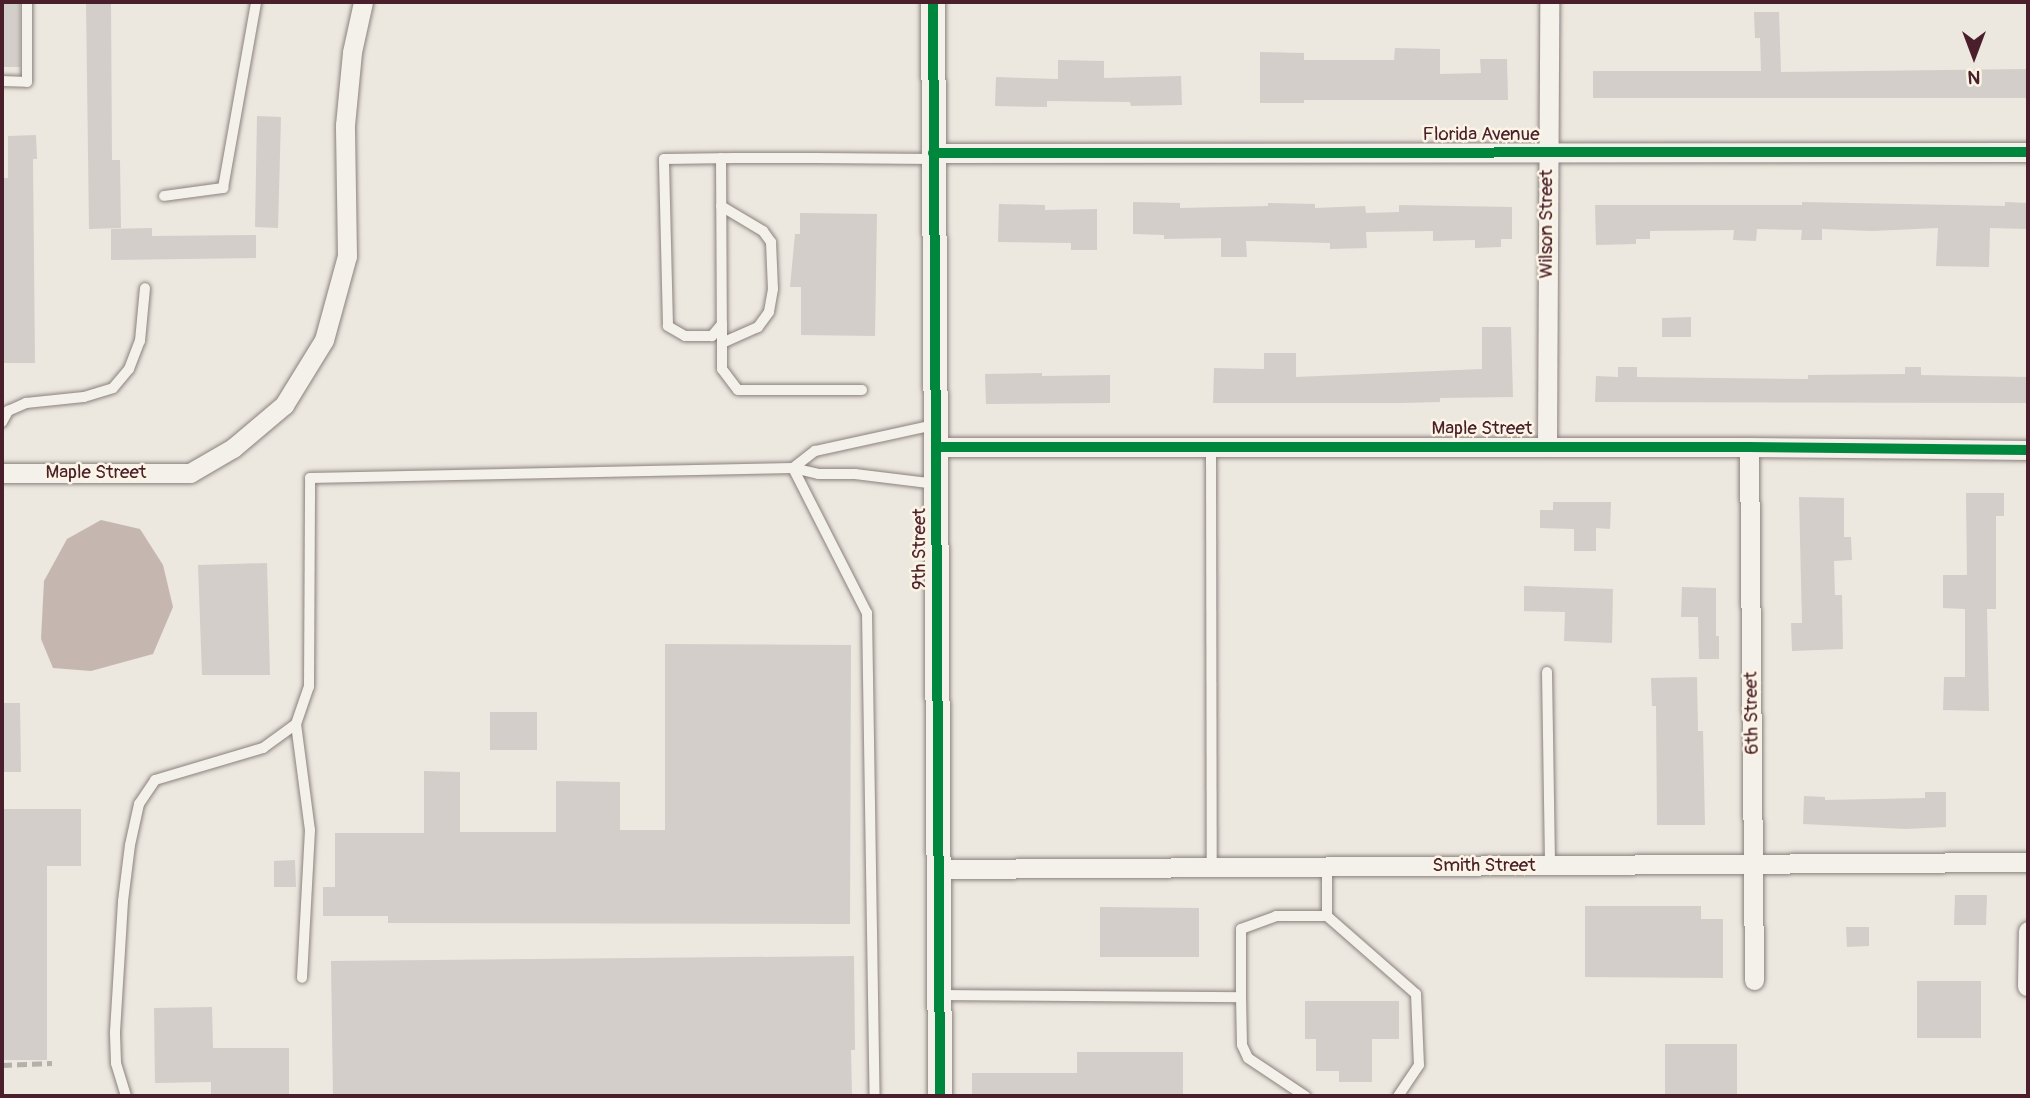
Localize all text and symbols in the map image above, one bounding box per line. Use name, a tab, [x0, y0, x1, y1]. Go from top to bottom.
north arrow	[1939, 21, 2009, 91]
text: N	[1968, 65, 1980, 89]
street label: Florida Avenue	[1422, 124, 1540, 146]
street label: Wilson Street	[1536, 169, 1558, 279]
street label: Maple Street	[1431, 418, 1533, 440]
street label: Maple Street	[45, 462, 147, 484]
street label: 9th Street	[909, 508, 931, 590]
street label: 6th Street	[1740, 671, 1764, 755]
street label: Smith Street	[1432, 855, 1536, 877]

